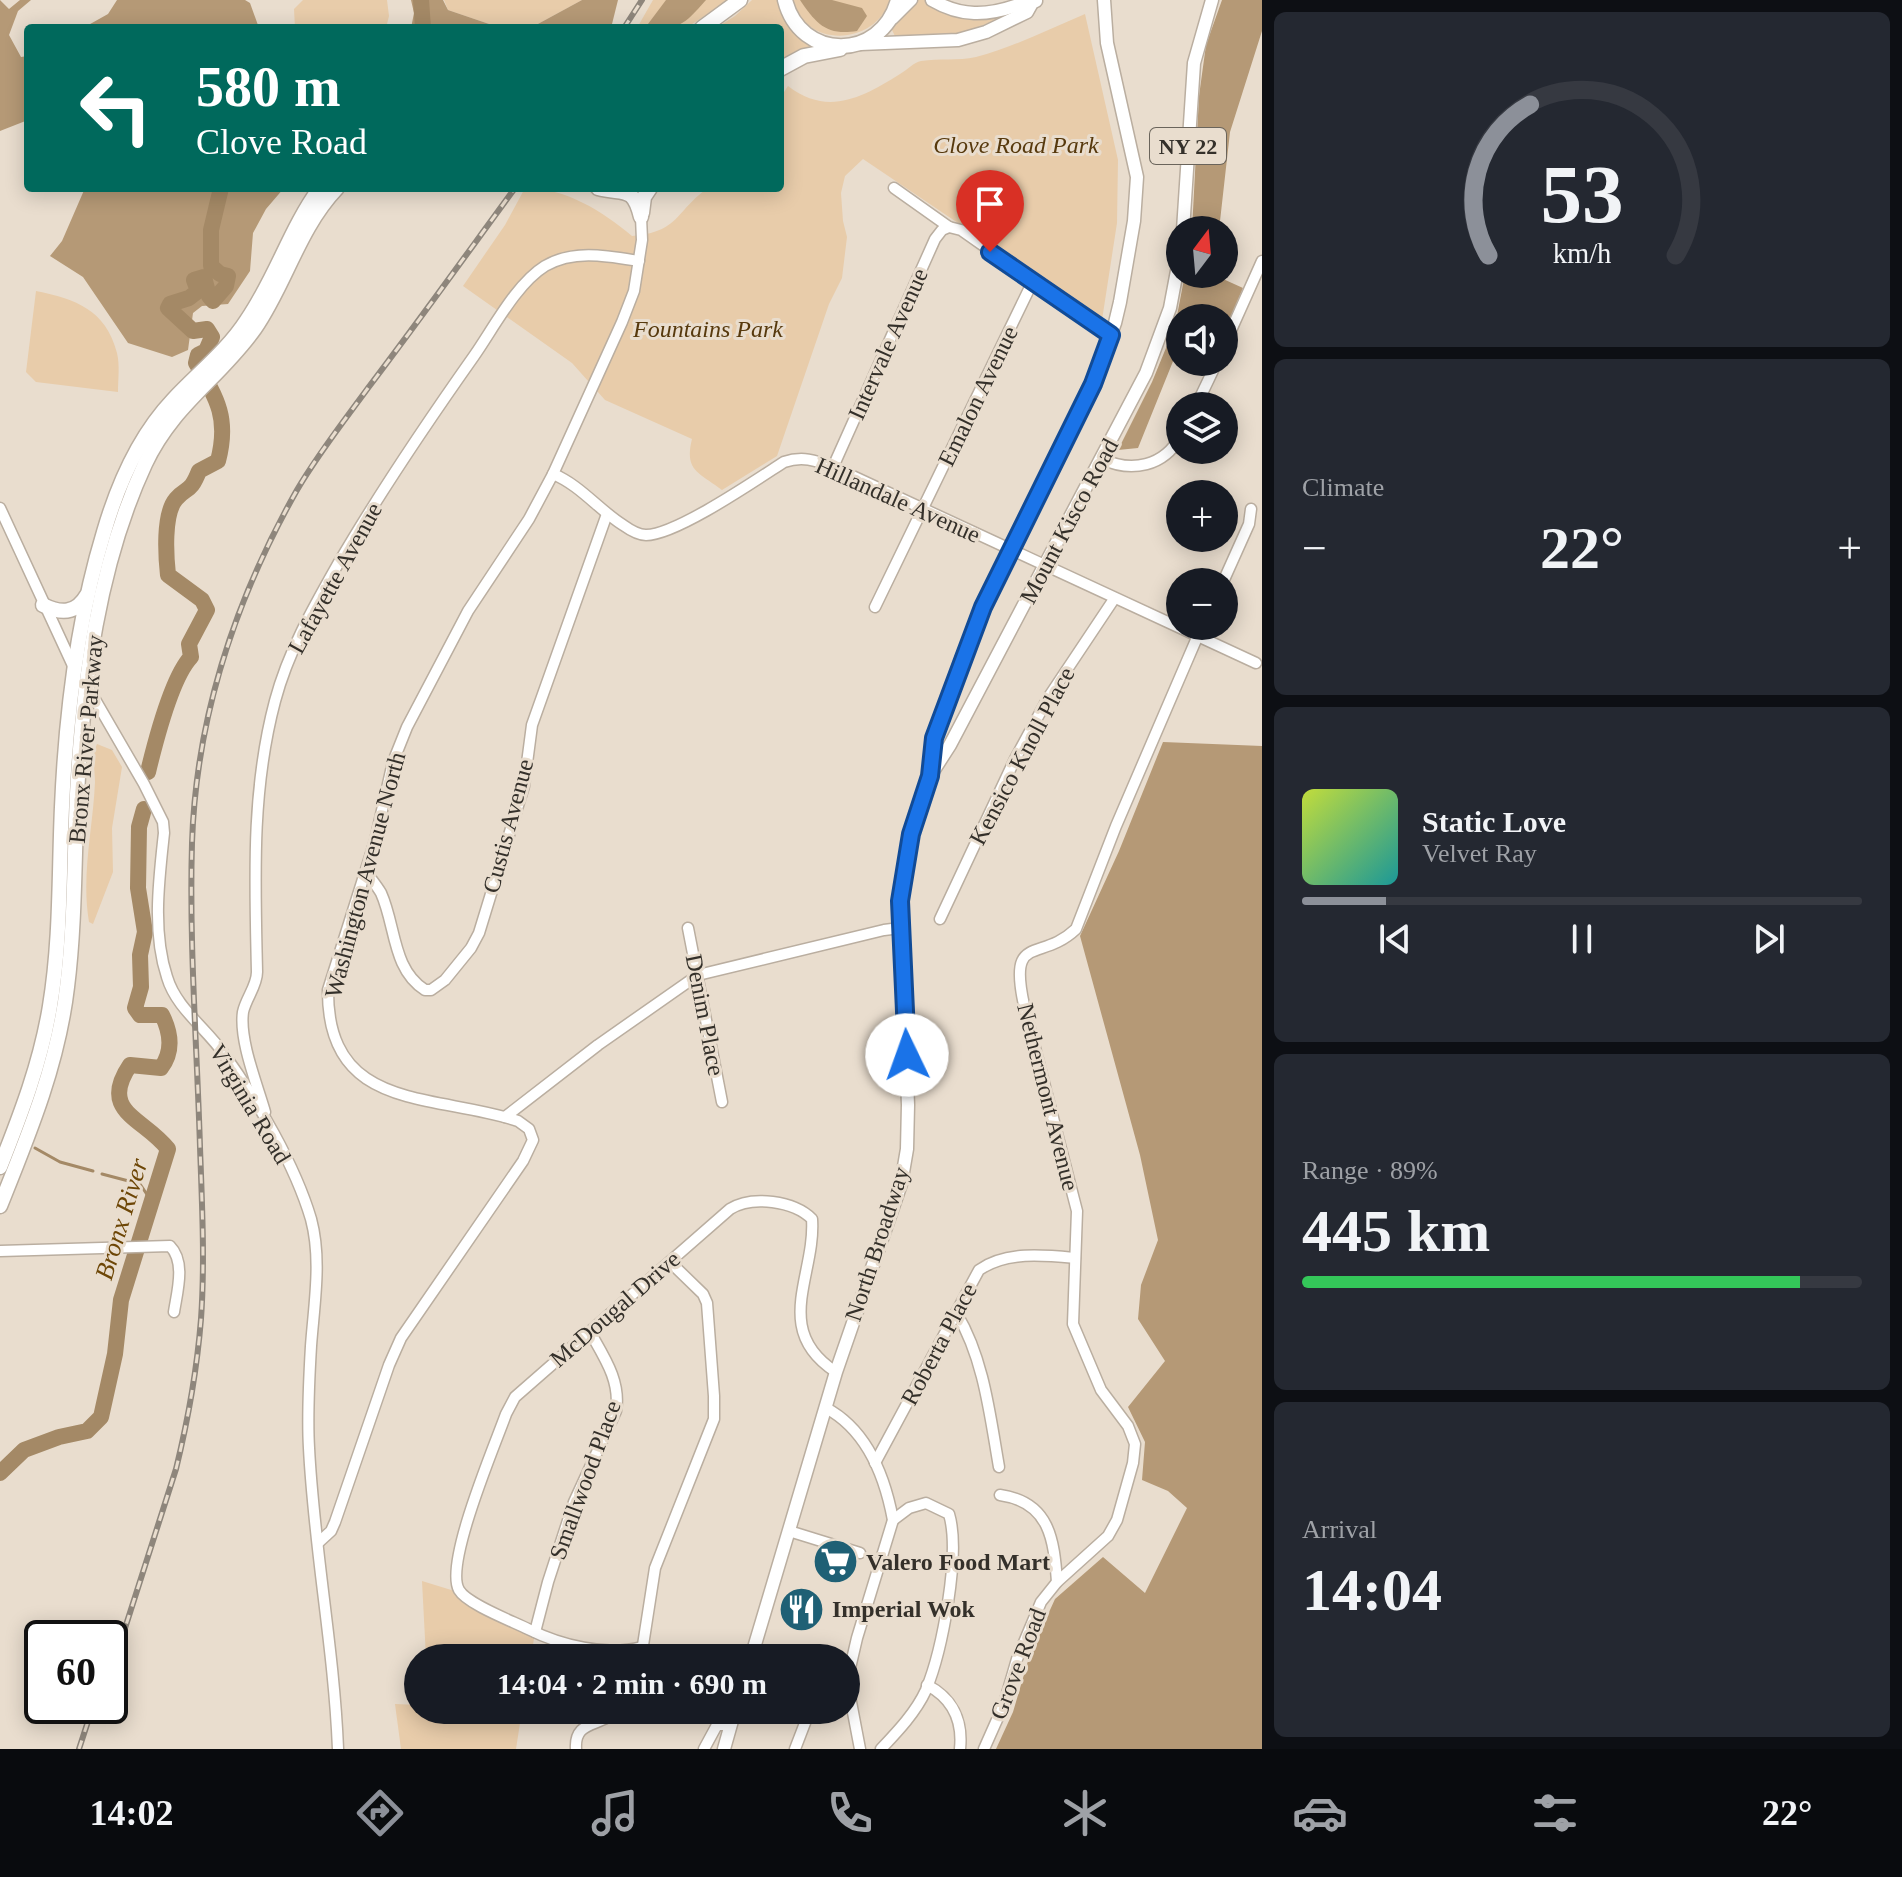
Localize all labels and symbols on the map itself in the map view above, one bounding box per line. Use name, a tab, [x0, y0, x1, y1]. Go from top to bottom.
road number: NY 22	[1150, 128, 1226, 164]
park label: Clove Road Park	[933, 132, 1099, 158]
pin	[956, 170, 1024, 252]
north arrow	[1166, 216, 1238, 288]
street label: Intervale Avenue	[843, 264, 933, 424]
park label: Fountains Park	[632, 316, 783, 342]
street label: Emalon Avenue	[933, 322, 1023, 470]
street label: Mount Kisco Road	[1015, 434, 1123, 608]
street label: Hillandale Avenue	[812, 452, 984, 548]
street label: Lafayette Avenue	[283, 498, 387, 658]
street label: Bronx River Parkway	[64, 634, 108, 844]
street label: Kensico Knoll Place	[964, 663, 1080, 849]
street label: Washington Avenue North	[320, 749, 410, 1001]
street label: Custis Avenue	[478, 756, 538, 896]
street label: Denim Place	[680, 952, 730, 1078]
street label: Nethermont Avenue	[1012, 1001, 1084, 1193]
position arrow	[865, 1013, 949, 1097]
street label: Virginia Road	[204, 1040, 296, 1168]
water label: Bronx River	[89, 1154, 154, 1283]
street label: North Broadway	[840, 1164, 914, 1324]
street label: McDougal Drive	[545, 1246, 685, 1372]
street label: Roberta Place	[896, 1279, 982, 1409]
street label: Smallwood Place	[544, 1397, 626, 1563]
supermarket icon: Valero Food Mart	[811, 1538, 859, 1586]
place label: Valero Food Mart	[866, 1549, 1050, 1575]
restaurant icon: Imperial Wok	[777, 1585, 825, 1633]
place label: Imperial Wok	[832, 1596, 976, 1622]
street label: Grove Road	[985, 1605, 1051, 1723]
speed limit sign: 60	[24, 1620, 128, 1724]

